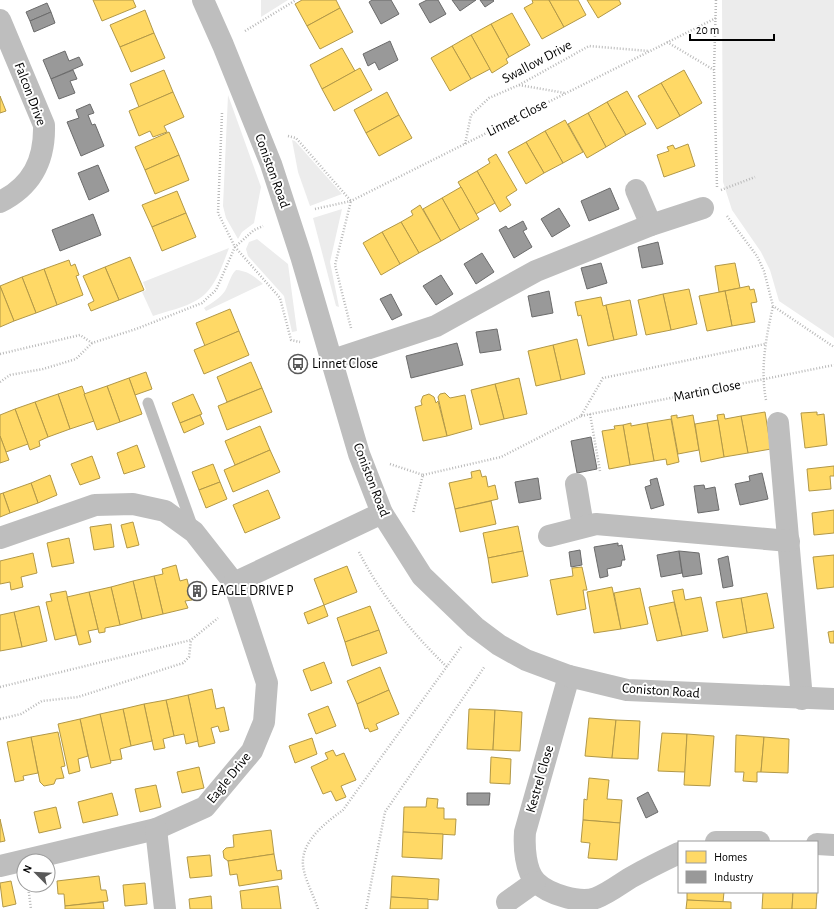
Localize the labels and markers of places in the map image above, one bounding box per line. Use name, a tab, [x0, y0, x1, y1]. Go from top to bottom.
bus stop icon: Linnet Close	[287, 353, 309, 375]
place label: Linnet Close	[312, 357, 378, 371]
building icon: EAGLE DRIVE P	[186, 580, 208, 602]
place label: EAGLE DRIVE P	[211, 584, 294, 598]

